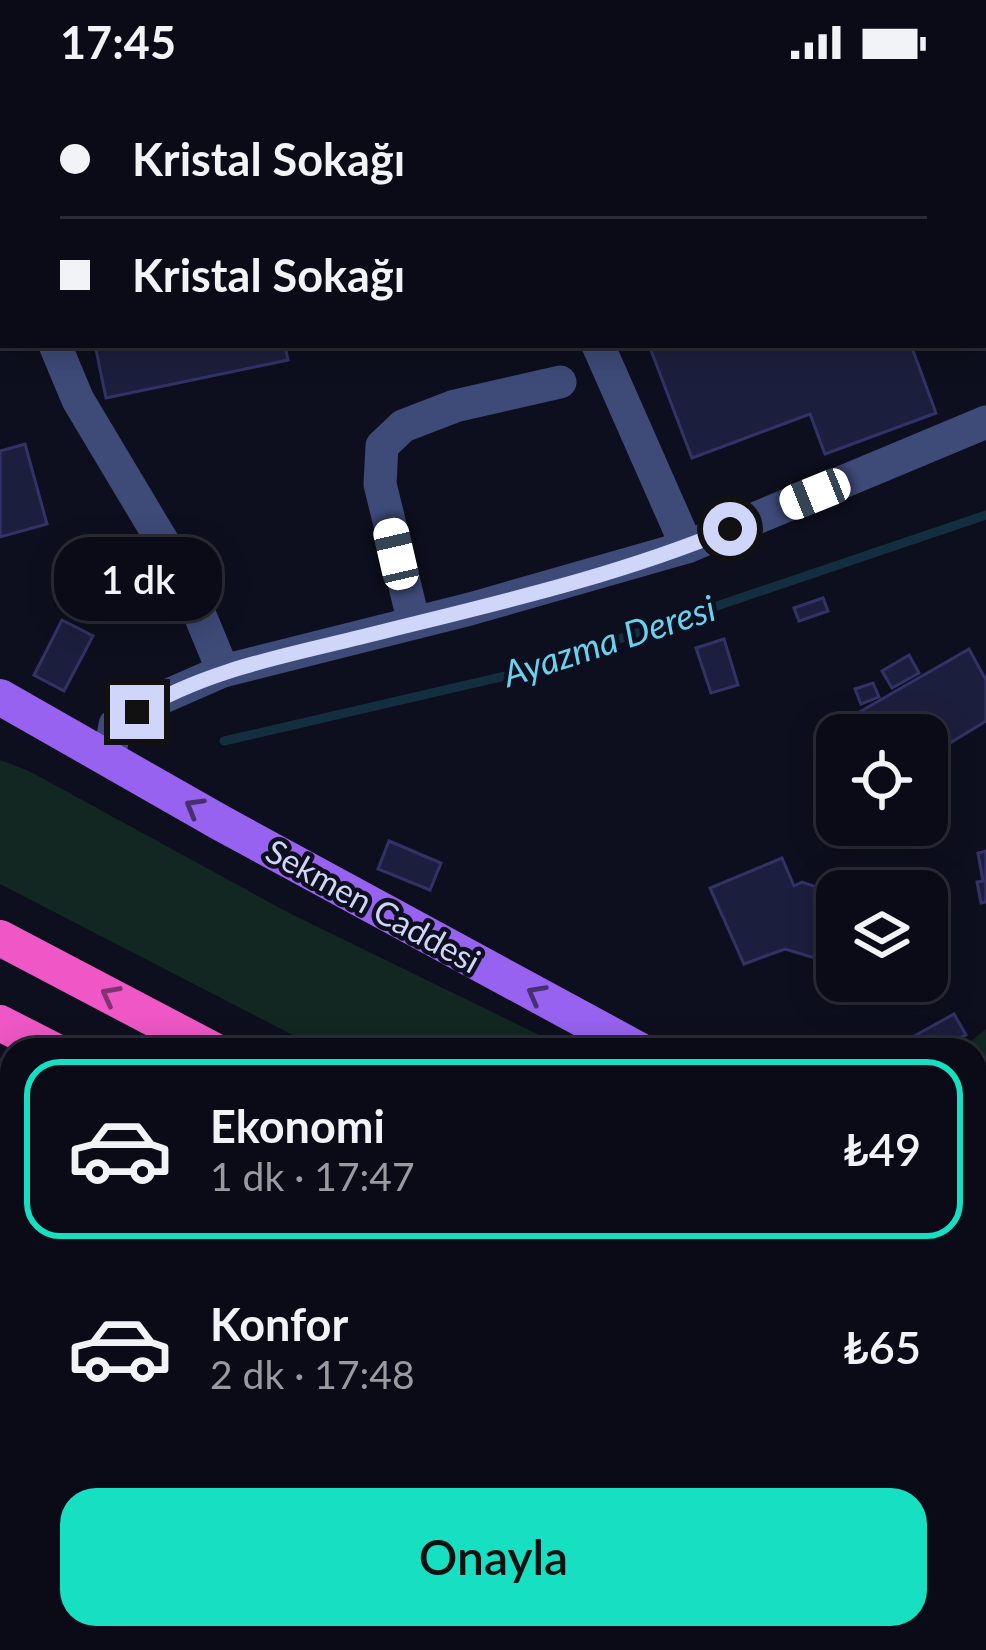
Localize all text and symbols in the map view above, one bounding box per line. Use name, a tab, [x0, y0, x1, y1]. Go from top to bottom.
text: 17:45	[60, 15, 176, 69]
text: Kristal Sokağı	[132, 132, 405, 186]
text: Kristal Sokağı	[132, 248, 405, 302]
car	[775, 464, 855, 524]
route start	[703, 502, 757, 556]
car	[370, 515, 422, 593]
callout: 1 dk	[53, 538, 221, 622]
text: 1 dk	[101, 556, 175, 602]
water label: Ayazma Deresi	[495, 585, 721, 696]
route end	[110, 685, 164, 739]
map controls	[816, 714, 948, 1002]
button: locate	[816, 714, 948, 846]
one-way arrow	[185, 799, 206, 822]
street label: Sekmen Caddesi	[260, 830, 487, 980]
button: layers	[816, 870, 948, 1002]
one-way arrow	[527, 985, 549, 1008]
one-way arrow	[101, 986, 122, 1009]
icon: car	[66, 1095, 174, 1203]
text: Ekonomi	[210, 1099, 385, 1153]
text: ₺49	[843, 1122, 921, 1176]
text: 1 dk · 17:47	[210, 1153, 415, 1199]
icon: car	[66, 1293, 174, 1401]
text: Konfor	[210, 1297, 348, 1351]
text: ₺65	[843, 1320, 921, 1374]
text: 2 dk · 17:48	[210, 1351, 415, 1397]
button: Onayla	[60, 1488, 927, 1626]

